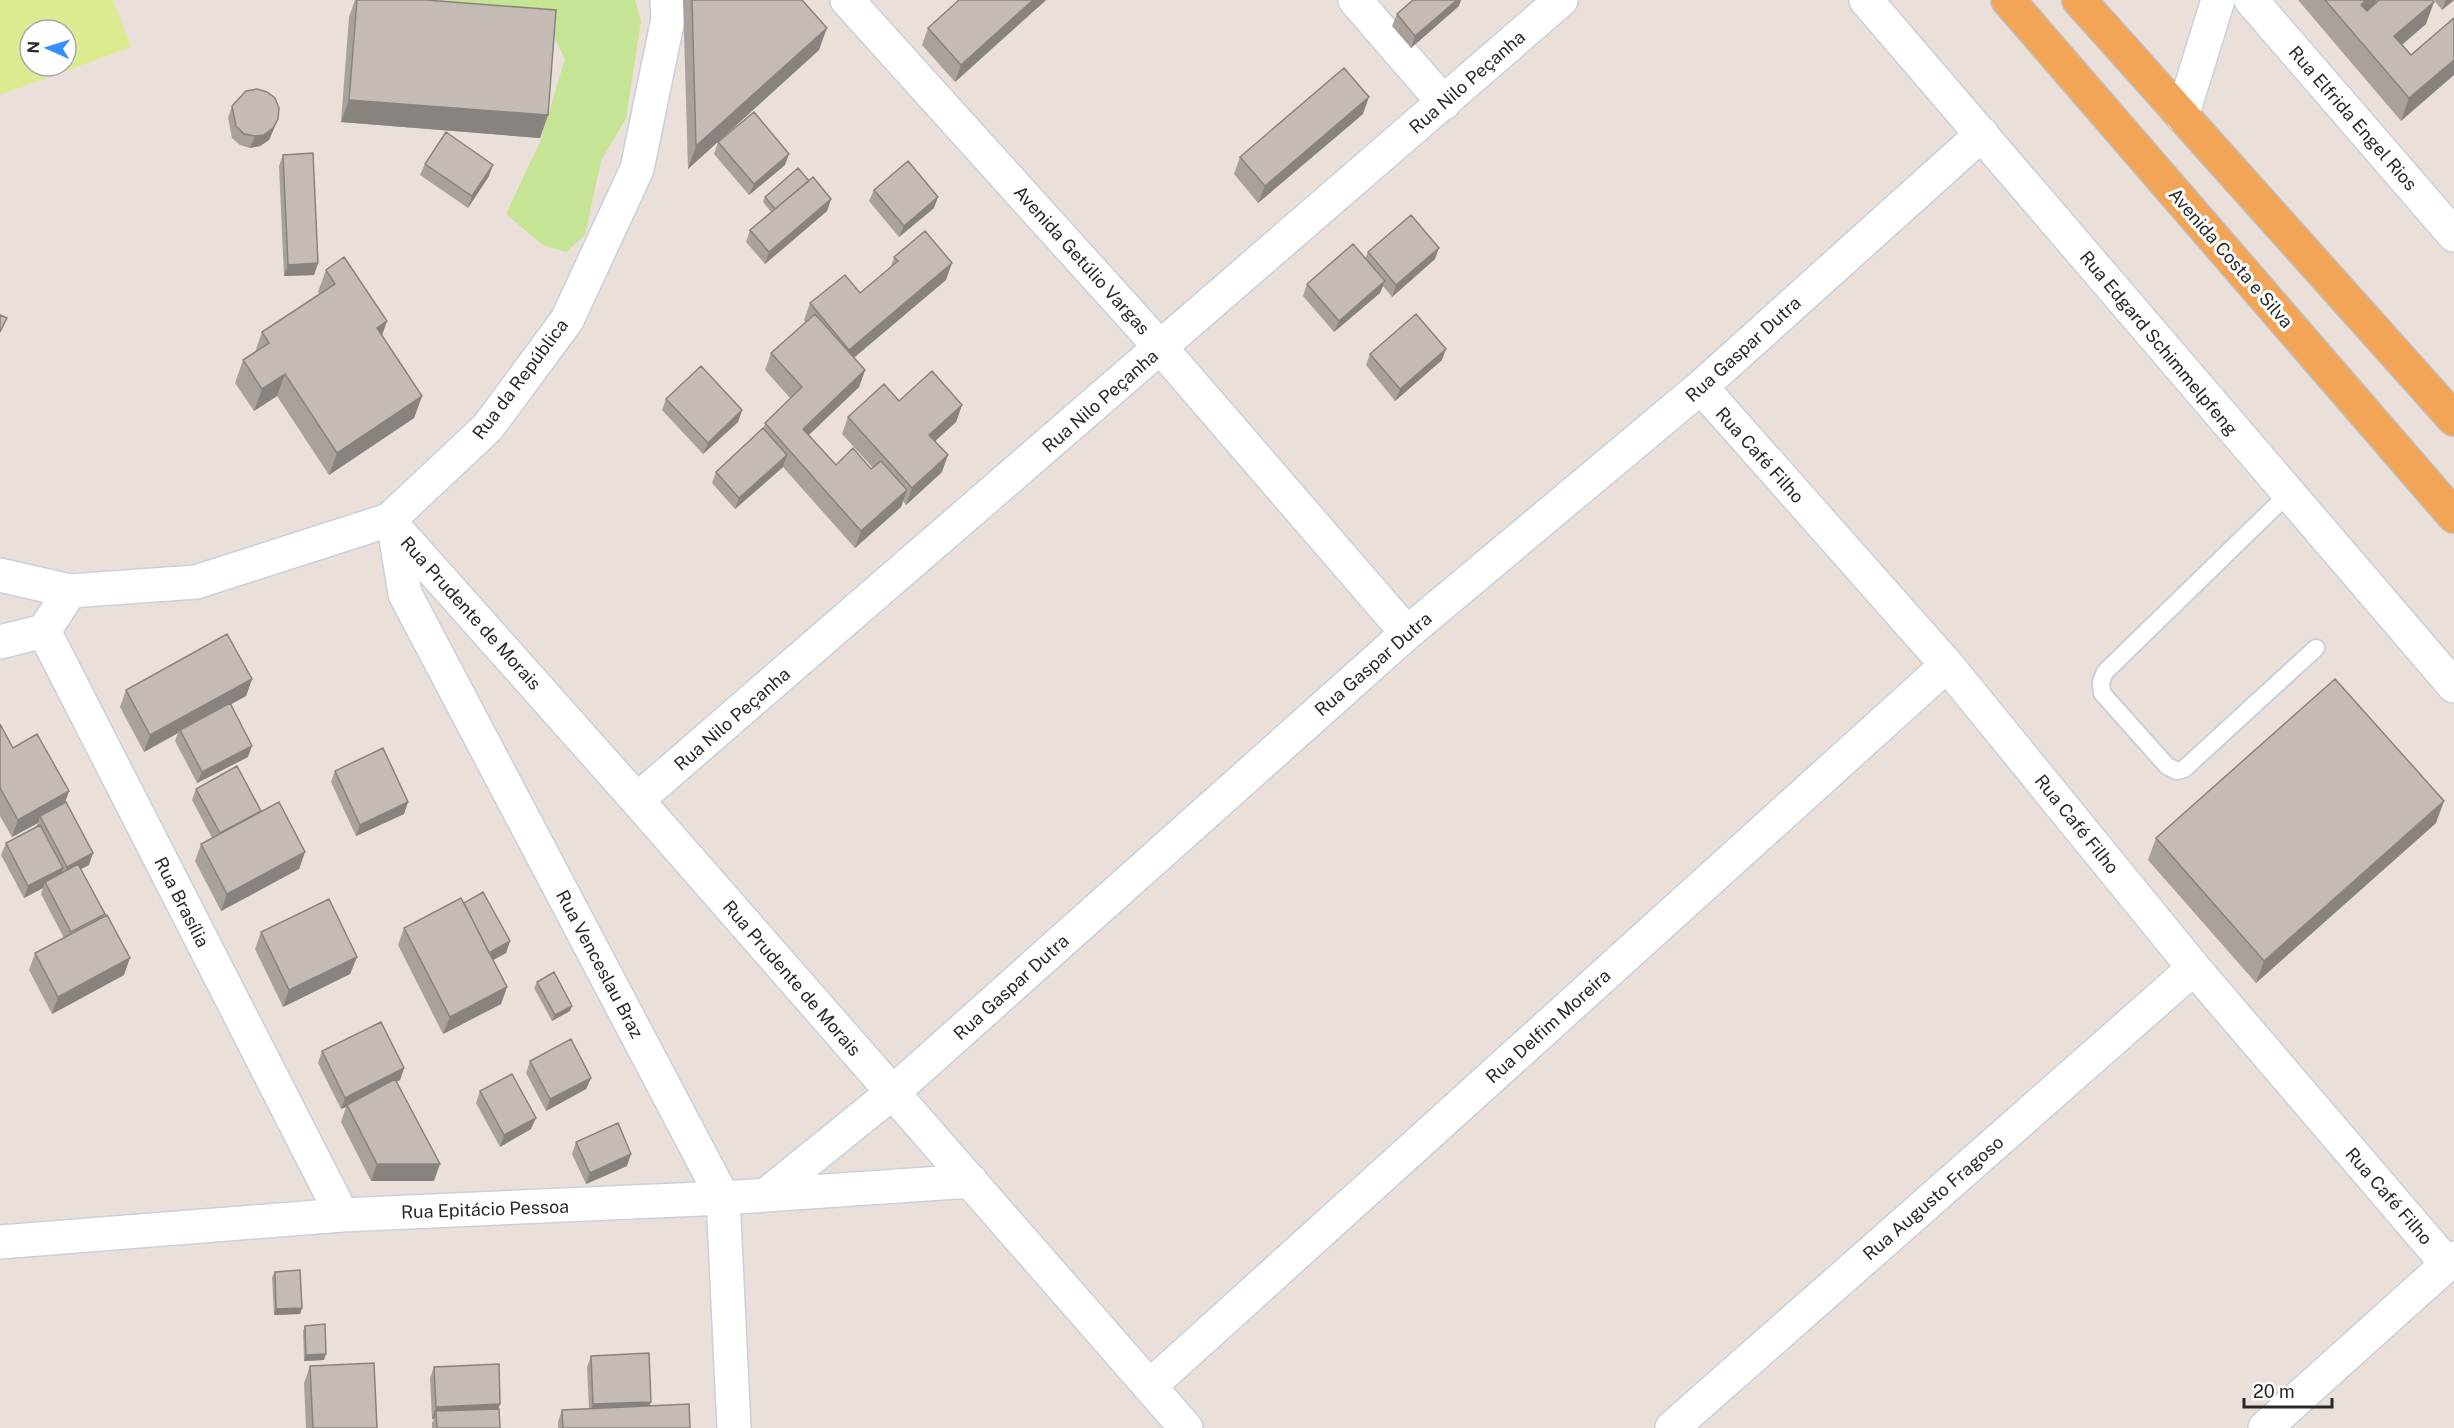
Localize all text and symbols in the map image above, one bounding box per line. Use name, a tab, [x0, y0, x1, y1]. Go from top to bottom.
north arrow	[18, 18, 78, 78]
street label: Rua Nilo Peçanha	[1405, 26, 1529, 138]
text: N	[24, 40, 43, 54]
street label: Rua Elfrida Engel Rios	[2285, 42, 2421, 194]
street label: Avenida Getúlio Vargas	[1010, 181, 1154, 339]
street label: Avenida Costa e Silva	[2165, 184, 2297, 332]
street label: Rua Edgard Schimmelpfeng	[2076, 247, 2242, 439]
street label: Rua Gaspar Dutra	[1681, 292, 1805, 406]
street label: Rua da República	[468, 315, 572, 443]
street label: Rua Nilo Peçanha	[1038, 345, 1162, 457]
street label: Rua Café Filho	[1712, 403, 1808, 507]
street label: Rua Prudente de Morais	[397, 532, 545, 694]
street label: Rua Gaspar Dutra	[1310, 608, 1436, 720]
street label: Rua Nilo Peçanha	[670, 663, 794, 775]
street label: Rua Café Filho	[2031, 770, 2123, 878]
street label: Rua Brasília	[150, 853, 214, 951]
street label: Rua Venceslau Braz	[552, 886, 648, 1042]
street label: Rua Prudente de Morais	[719, 896, 865, 1060]
street label: Rua Gaspar Dutra	[949, 930, 1073, 1044]
street label: Rua Delfim Moreira	[1481, 965, 1615, 1087]
street label: Rua Augusto Fragoso	[1859, 1131, 2007, 1265]
street label: Rua Café Filho	[2341, 1143, 2437, 1249]
street label: Rua Epitácio Pessoa	[401, 1196, 569, 1222]
scale bar	[2244, 1371, 2332, 1409]
text: 20 m	[2253, 1381, 2295, 1402]

